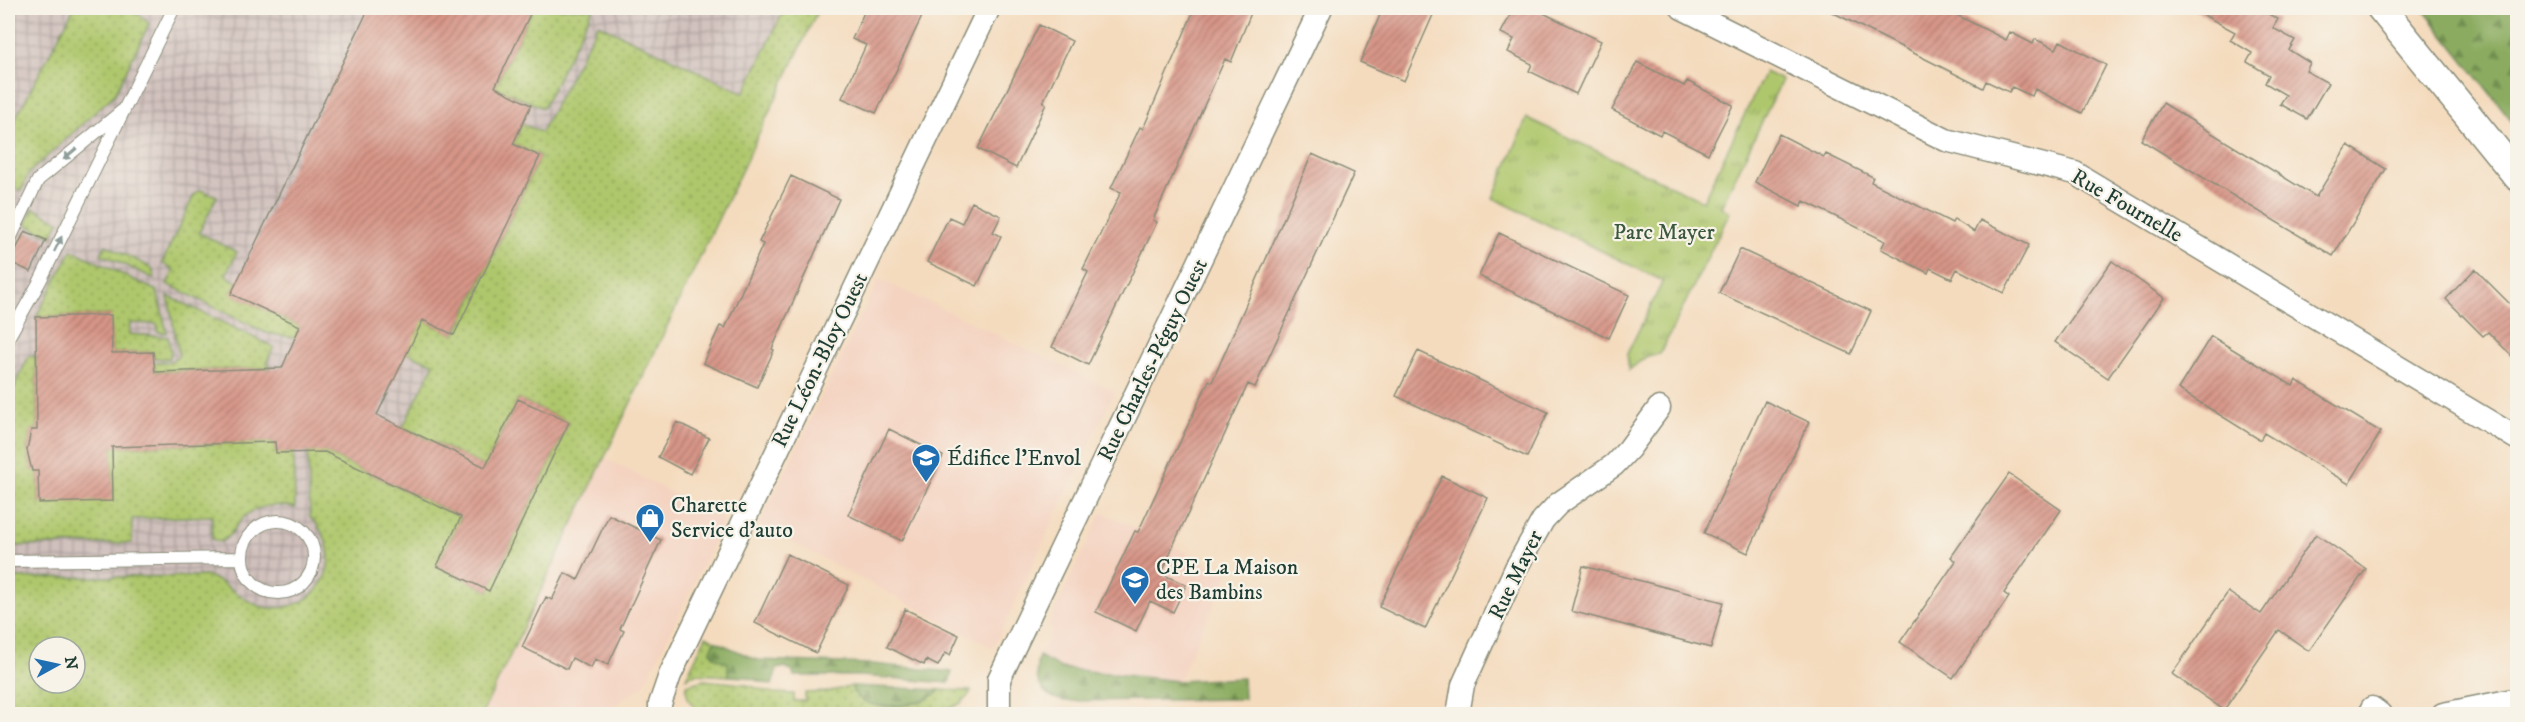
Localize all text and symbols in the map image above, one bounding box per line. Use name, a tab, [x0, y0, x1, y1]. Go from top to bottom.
one-way arrow	[62, 147, 78, 160]
street label: Rue Fournelle	[2067, 163, 2187, 249]
park label: Parc Mayer	[1613, 219, 1716, 246]
one-way arrow	[54, 235, 63, 252]
street label: Rue Charles-Péguy Ouest	[1092, 254, 1214, 466]
street label: Rue Léon-Bloy Ouest	[766, 268, 874, 452]
school or university icon: Édifice l'Envol	[910, 442, 942, 484]
place label: Édifice l'Envol	[947, 445, 1081, 472]
place label: Charette Service d'auto	[671, 492, 793, 544]
shop icon: Charette Service d'auto	[634, 502, 666, 544]
street label: Rue Mayer	[1483, 525, 1550, 624]
place label: CPE La Maison des Bambins	[1156, 554, 1299, 606]
school or university icon: CPE La Maison des Bambins	[1119, 564, 1151, 606]
north arrow	[27, 635, 87, 695]
text: N	[60, 655, 82, 671]

